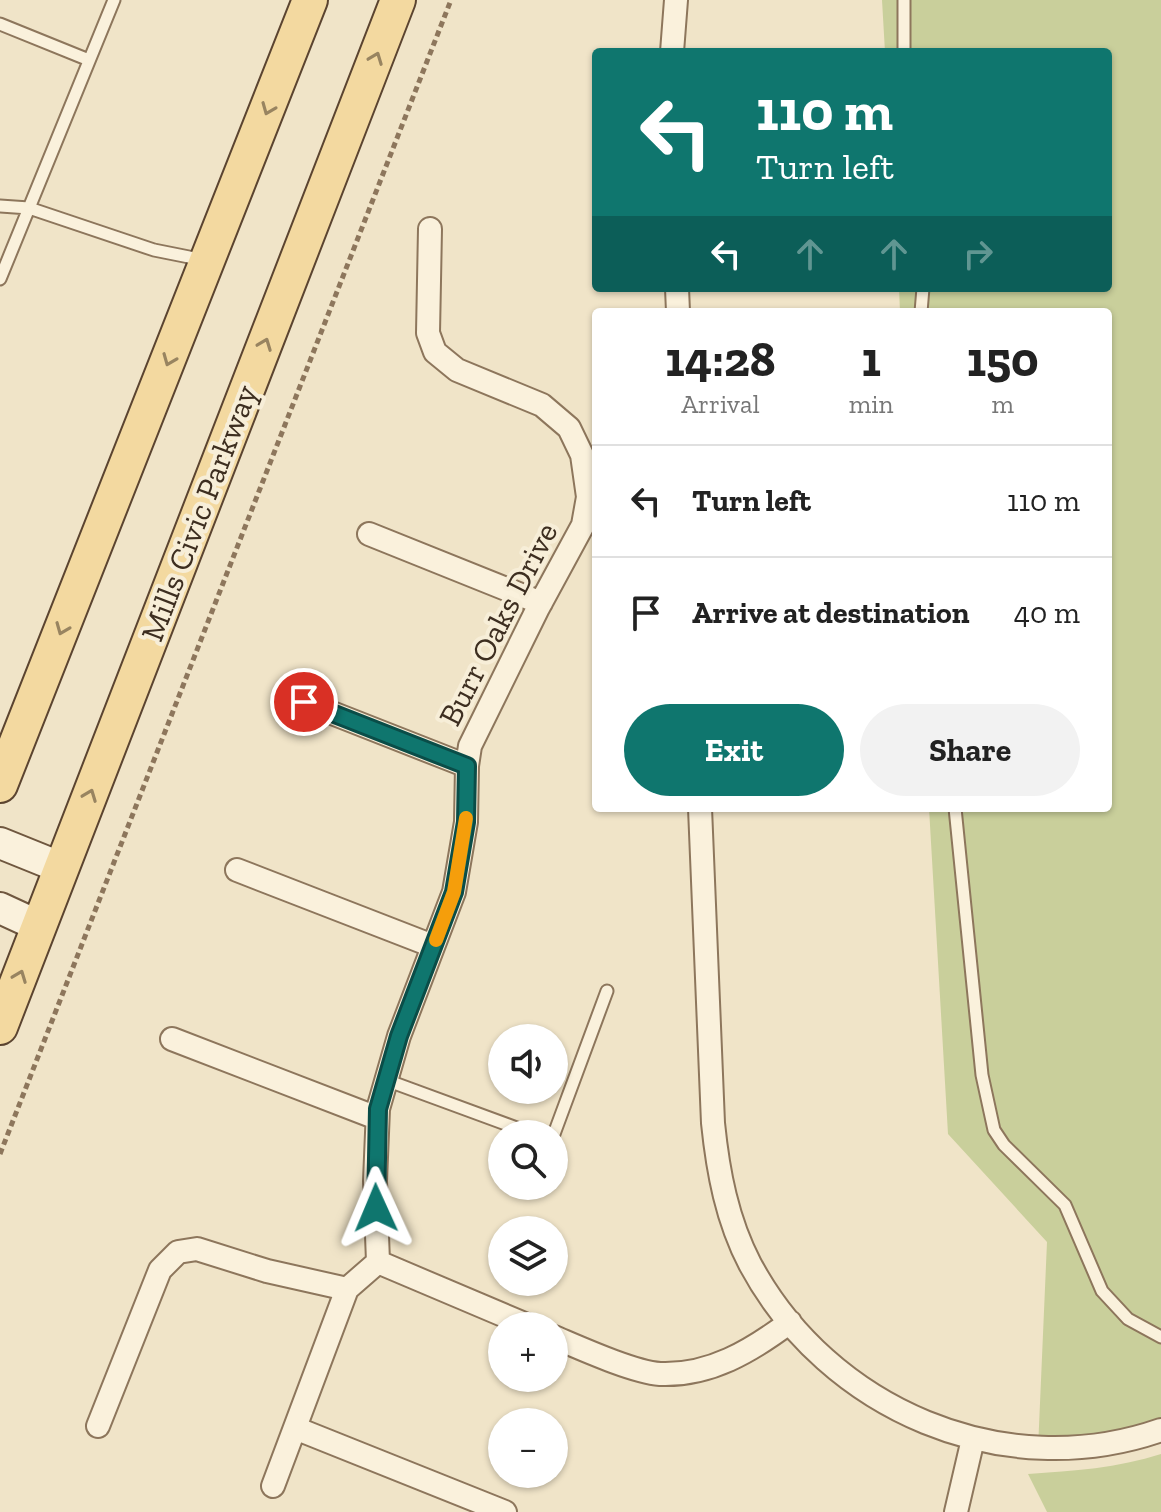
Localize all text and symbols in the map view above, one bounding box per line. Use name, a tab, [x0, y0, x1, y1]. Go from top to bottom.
one-way arrow	[366, 52, 383, 66]
text: 110 m	[756, 77, 893, 144]
icon: left	[624, 80, 728, 184]
one-way arrow	[261, 101, 278, 115]
text: Turn left	[756, 145, 894, 188]
icon: left	[704, 232, 748, 276]
icon: ahead	[788, 232, 832, 276]
icon: ahead	[872, 232, 916, 276]
icon: right	[956, 232, 1000, 276]
text: 14:28	[665, 331, 776, 388]
text: 1	[861, 331, 881, 388]
text: 150	[967, 331, 1039, 388]
one-way arrow	[255, 338, 272, 352]
one-way arrow	[162, 352, 179, 366]
street label: Mills Civic Parkway	[133, 379, 266, 646]
text: Arrival	[681, 388, 760, 420]
text: min	[849, 388, 893, 420]
text: m	[991, 388, 1014, 420]
icon: left	[624, 479, 668, 523]
text: Turn left	[692, 483, 811, 519]
text: 110 m	[1007, 483, 1080, 519]
street label: Burr Oaks Drive	[430, 516, 566, 732]
icon: arrive	[624, 591, 668, 635]
text: Arrive at destination	[692, 595, 969, 631]
text: 40 m	[1014, 595, 1080, 631]
one-way arrow	[55, 621, 72, 635]
pin	[270, 668, 338, 736]
icon: arrive	[282, 680, 326, 724]
button: Exit	[624, 704, 844, 796]
button: Share	[860, 704, 1080, 796]
one-way arrow	[80, 789, 97, 803]
one-way arrow	[10, 970, 27, 984]
map controls	[488, 1024, 568, 1488]
button: sound	[488, 1024, 568, 1104]
button: search	[488, 1120, 568, 1200]
position arrow	[334, 1166, 418, 1250]
button: layers	[488, 1216, 568, 1296]
button: +	[488, 1312, 568, 1392]
button: −	[488, 1408, 568, 1488]

